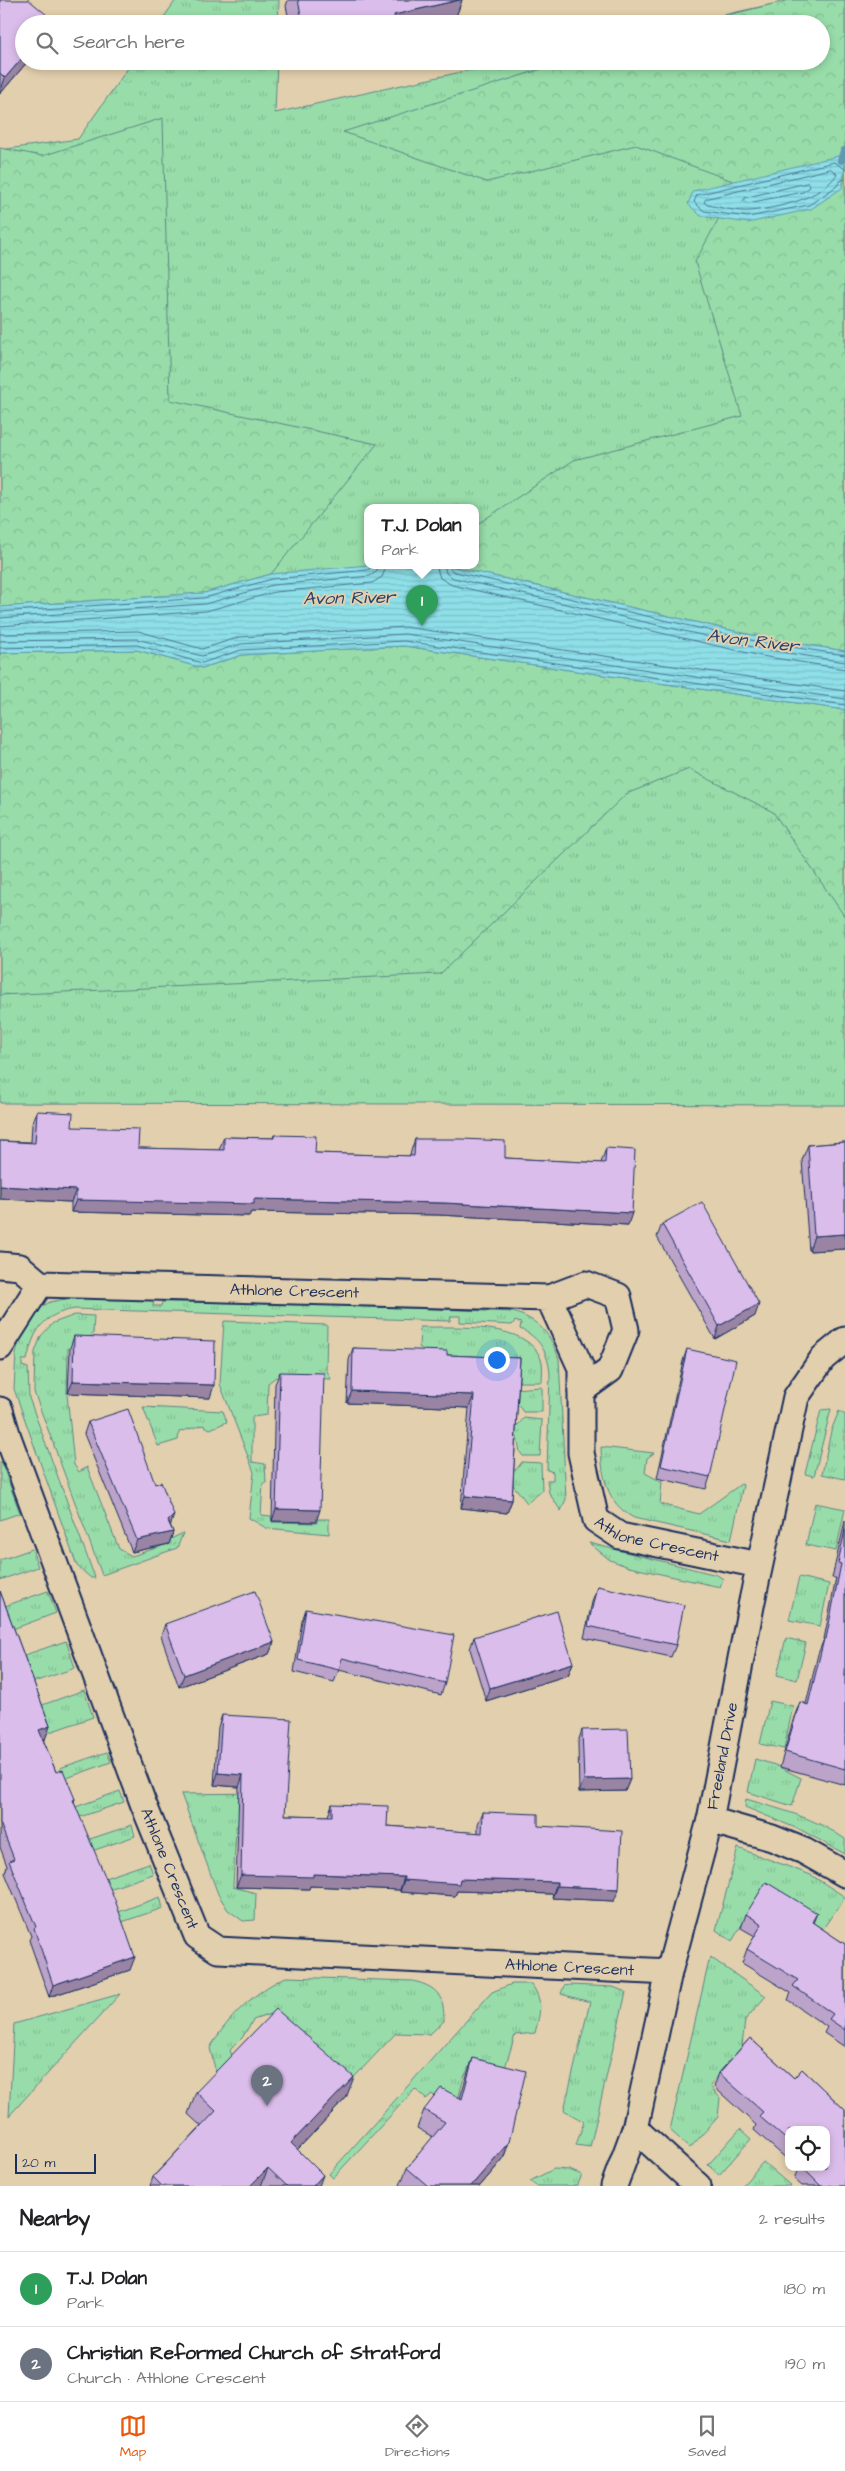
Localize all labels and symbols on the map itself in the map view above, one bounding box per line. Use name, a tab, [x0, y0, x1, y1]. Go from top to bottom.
water label: Avon River	[303, 585, 397, 611]
pin: 1	[406, 585, 438, 626]
water label: Avon River	[706, 623, 802, 659]
street label: Athlone Crescent	[230, 1278, 360, 1304]
your location	[484, 1347, 510, 1373]
street label: Athlone Crescent	[590, 1511, 721, 1567]
street label: Freeland Drive	[701, 1700, 743, 1812]
street label: Athlone Crescent	[135, 1804, 204, 1933]
street label: Athlone Crescent	[504, 1953, 635, 1981]
pin: 2	[251, 2065, 283, 2106]
scale bar	[15, 2151, 96, 2174]

